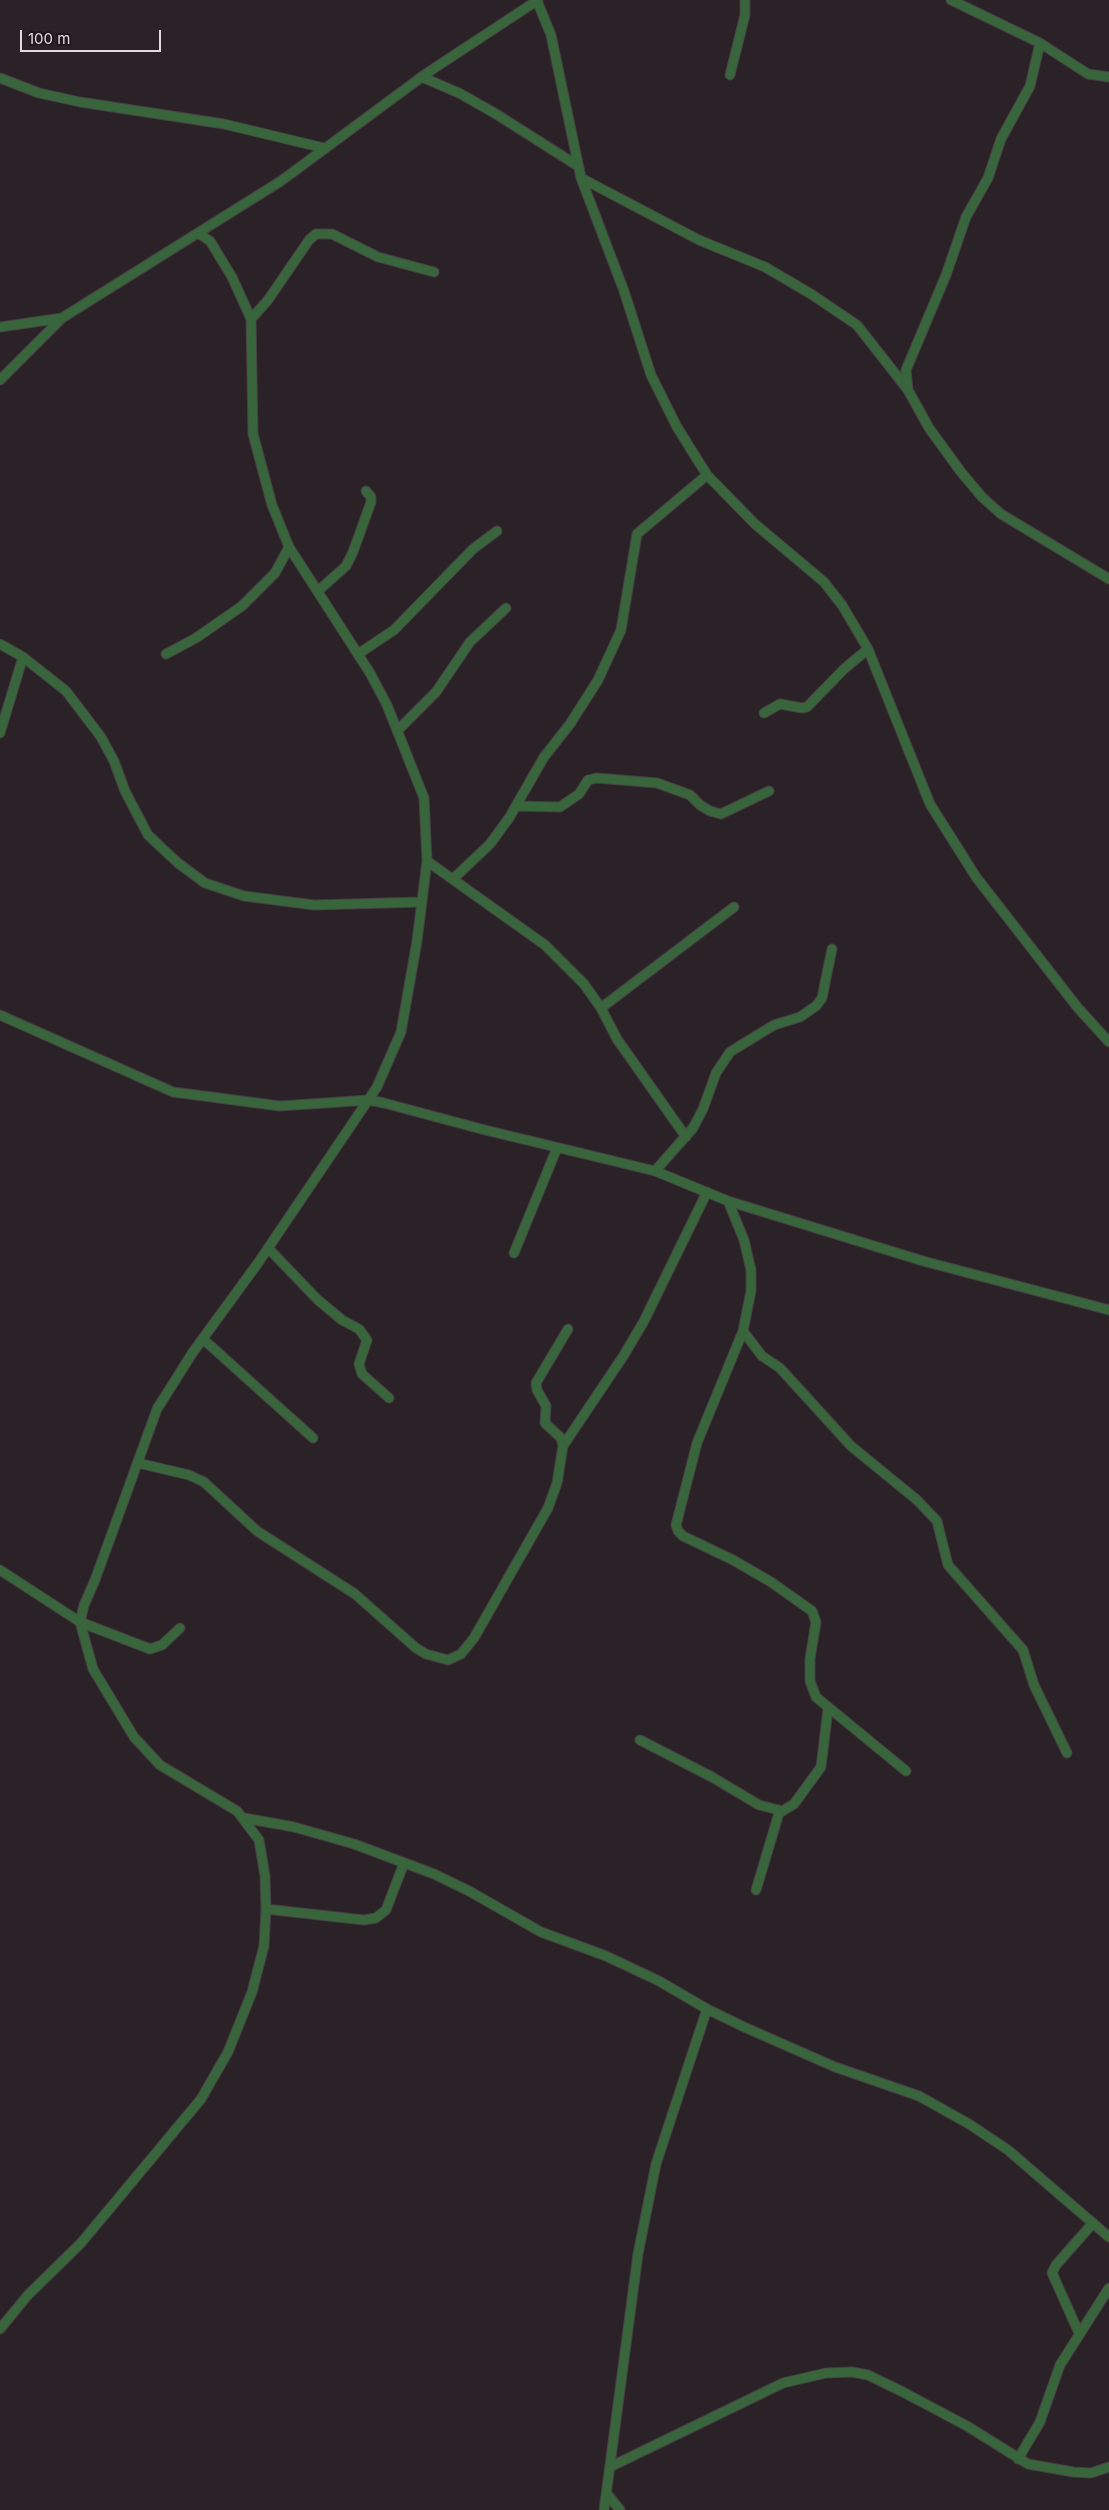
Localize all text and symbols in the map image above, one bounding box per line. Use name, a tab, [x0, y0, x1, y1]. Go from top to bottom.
scale bar	[22, 20, 164, 52]
text: 100 m	[28, 29, 70, 48]

